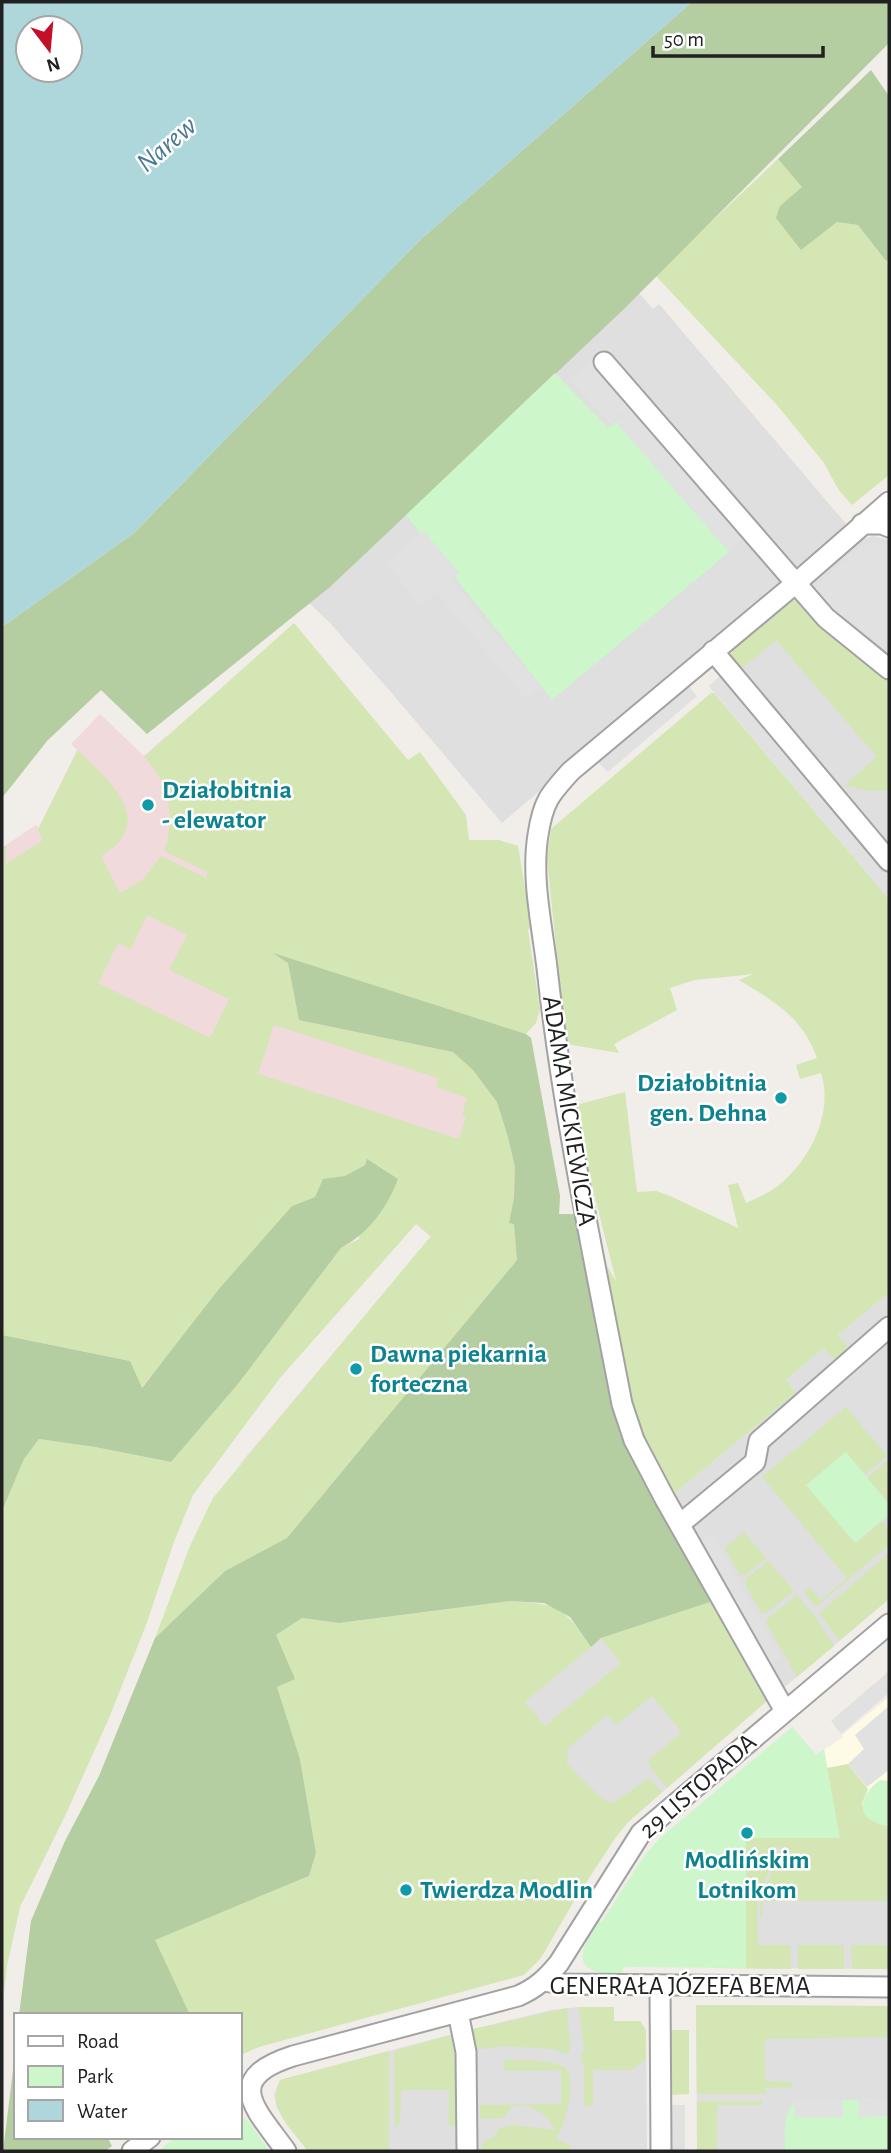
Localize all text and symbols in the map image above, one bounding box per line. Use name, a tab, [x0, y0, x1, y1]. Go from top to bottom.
north arrow	[14, 14, 84, 84]
scale bar	[653, 14, 823, 58]
text: 50 m	[664, 29, 704, 50]
text: N	[44, 53, 62, 75]
water label: Narew	[132, 112, 202, 178]
place label: Działobitnia - elewator	[162, 777, 292, 833]
marker: Działobitnia - elewator	[140, 797, 156, 813]
street label: ADAMA MICKIEWICZA	[538, 994, 600, 1228]
place label: Działobitnia gen. Dehna	[637, 1070, 767, 1126]
marker: Działobitnia gen. Dehna	[773, 1090, 789, 1106]
place label: Dawna piekarnia forteczna	[370, 1341, 547, 1397]
marker: Dawna piekarnia forteczna	[348, 1361, 364, 1377]
street label: 29 LISTOPADA	[635, 1729, 761, 1843]
marker: Modlińskim Lotnikom	[739, 1825, 755, 1841]
place label: Modlińskim Lotnikom	[685, 1847, 809, 1903]
place label: Twierdza Modlin	[420, 1877, 593, 1903]
marker: Twierdza Modlin	[398, 1882, 414, 1898]
street label: GENERAŁA JÓZEFA BEMA	[550, 1971, 810, 1999]
legend	[14, 2013, 242, 2139]
text: Road	[77, 2031, 119, 2052]
text: Park	[77, 2066, 114, 2087]
text: Water	[77, 2101, 127, 2122]

